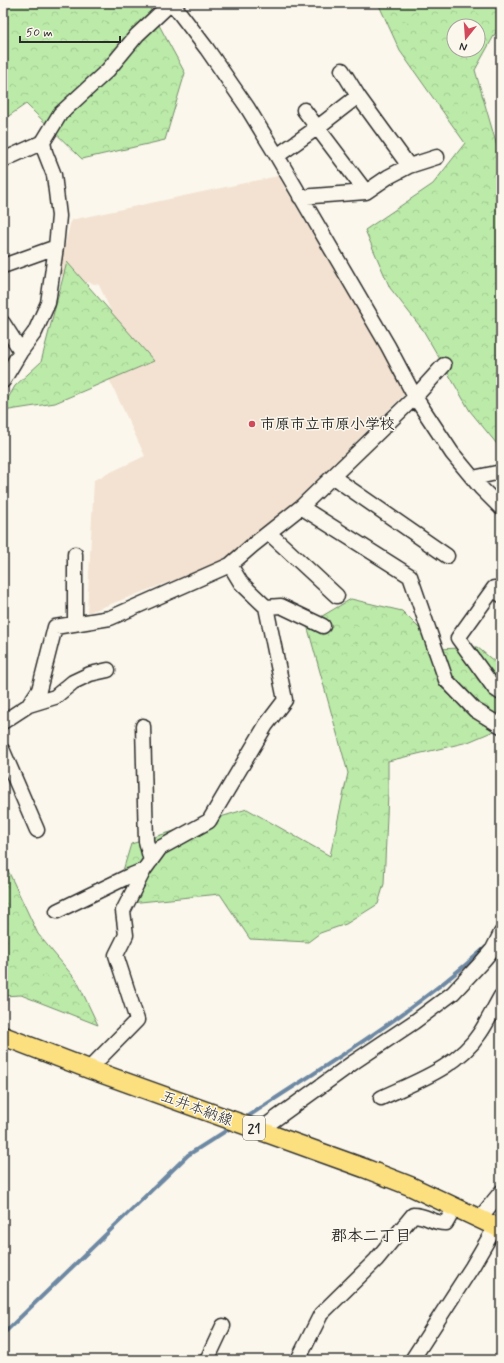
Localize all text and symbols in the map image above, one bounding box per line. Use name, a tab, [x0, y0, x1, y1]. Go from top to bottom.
scale bar	[20, 18, 120, 44]
north arrow	[446, 18, 486, 58]
text: 50 m	[26, 25, 53, 41]
text: N	[458, 39, 469, 54]
place label: 市原市立市原小学校	[260, 415, 395, 435]
marker: 市原市立市原小学校	[247, 419, 257, 429]
street label: 五井本納線	[158, 1087, 235, 1131]
road number: 21	[243, 1116, 265, 1140]
district label: 郡本二丁目	[331, 1226, 411, 1247]

